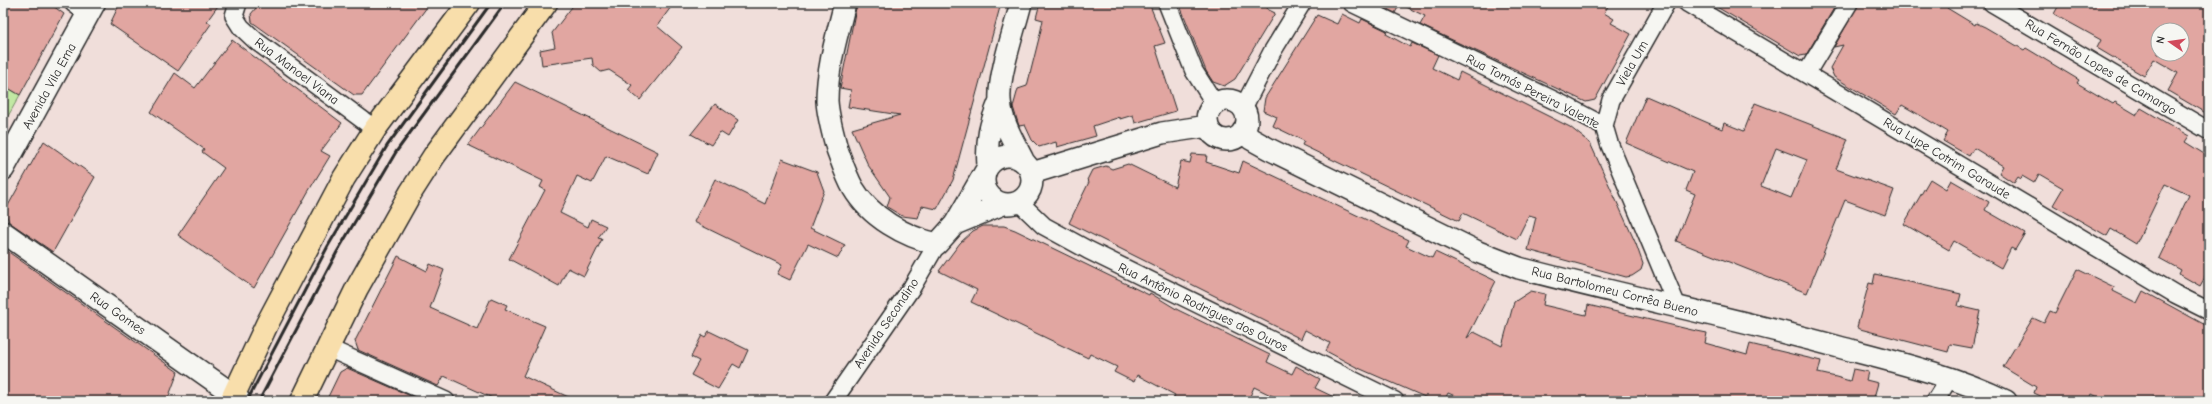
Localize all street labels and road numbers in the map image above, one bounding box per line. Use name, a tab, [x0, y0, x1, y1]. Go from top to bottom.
street label: Rua Fernão Lopes de Camargo	[2023, 16, 2179, 118]
street label: Rua Manoel Viana	[252, 35, 342, 107]
street label: Viela Um	[1613, 38, 1651, 88]
street label: Avenida Vila Ema	[19, 40, 79, 132]
street label: Rua Tomás Pereira Valente	[1464, 51, 1603, 132]
street label: Rua Lupe Cotrim Garaude	[1881, 114, 2014, 202]
street label: Rua Antônio Rodrigues dos Ouros	[1116, 259, 1290, 355]
street label: Rua Bartolomeu Corrêa Bueno	[1530, 263, 1700, 319]
street label: Avenida Secondino	[850, 275, 922, 371]
street label: Rua Gomes	[87, 288, 149, 338]

